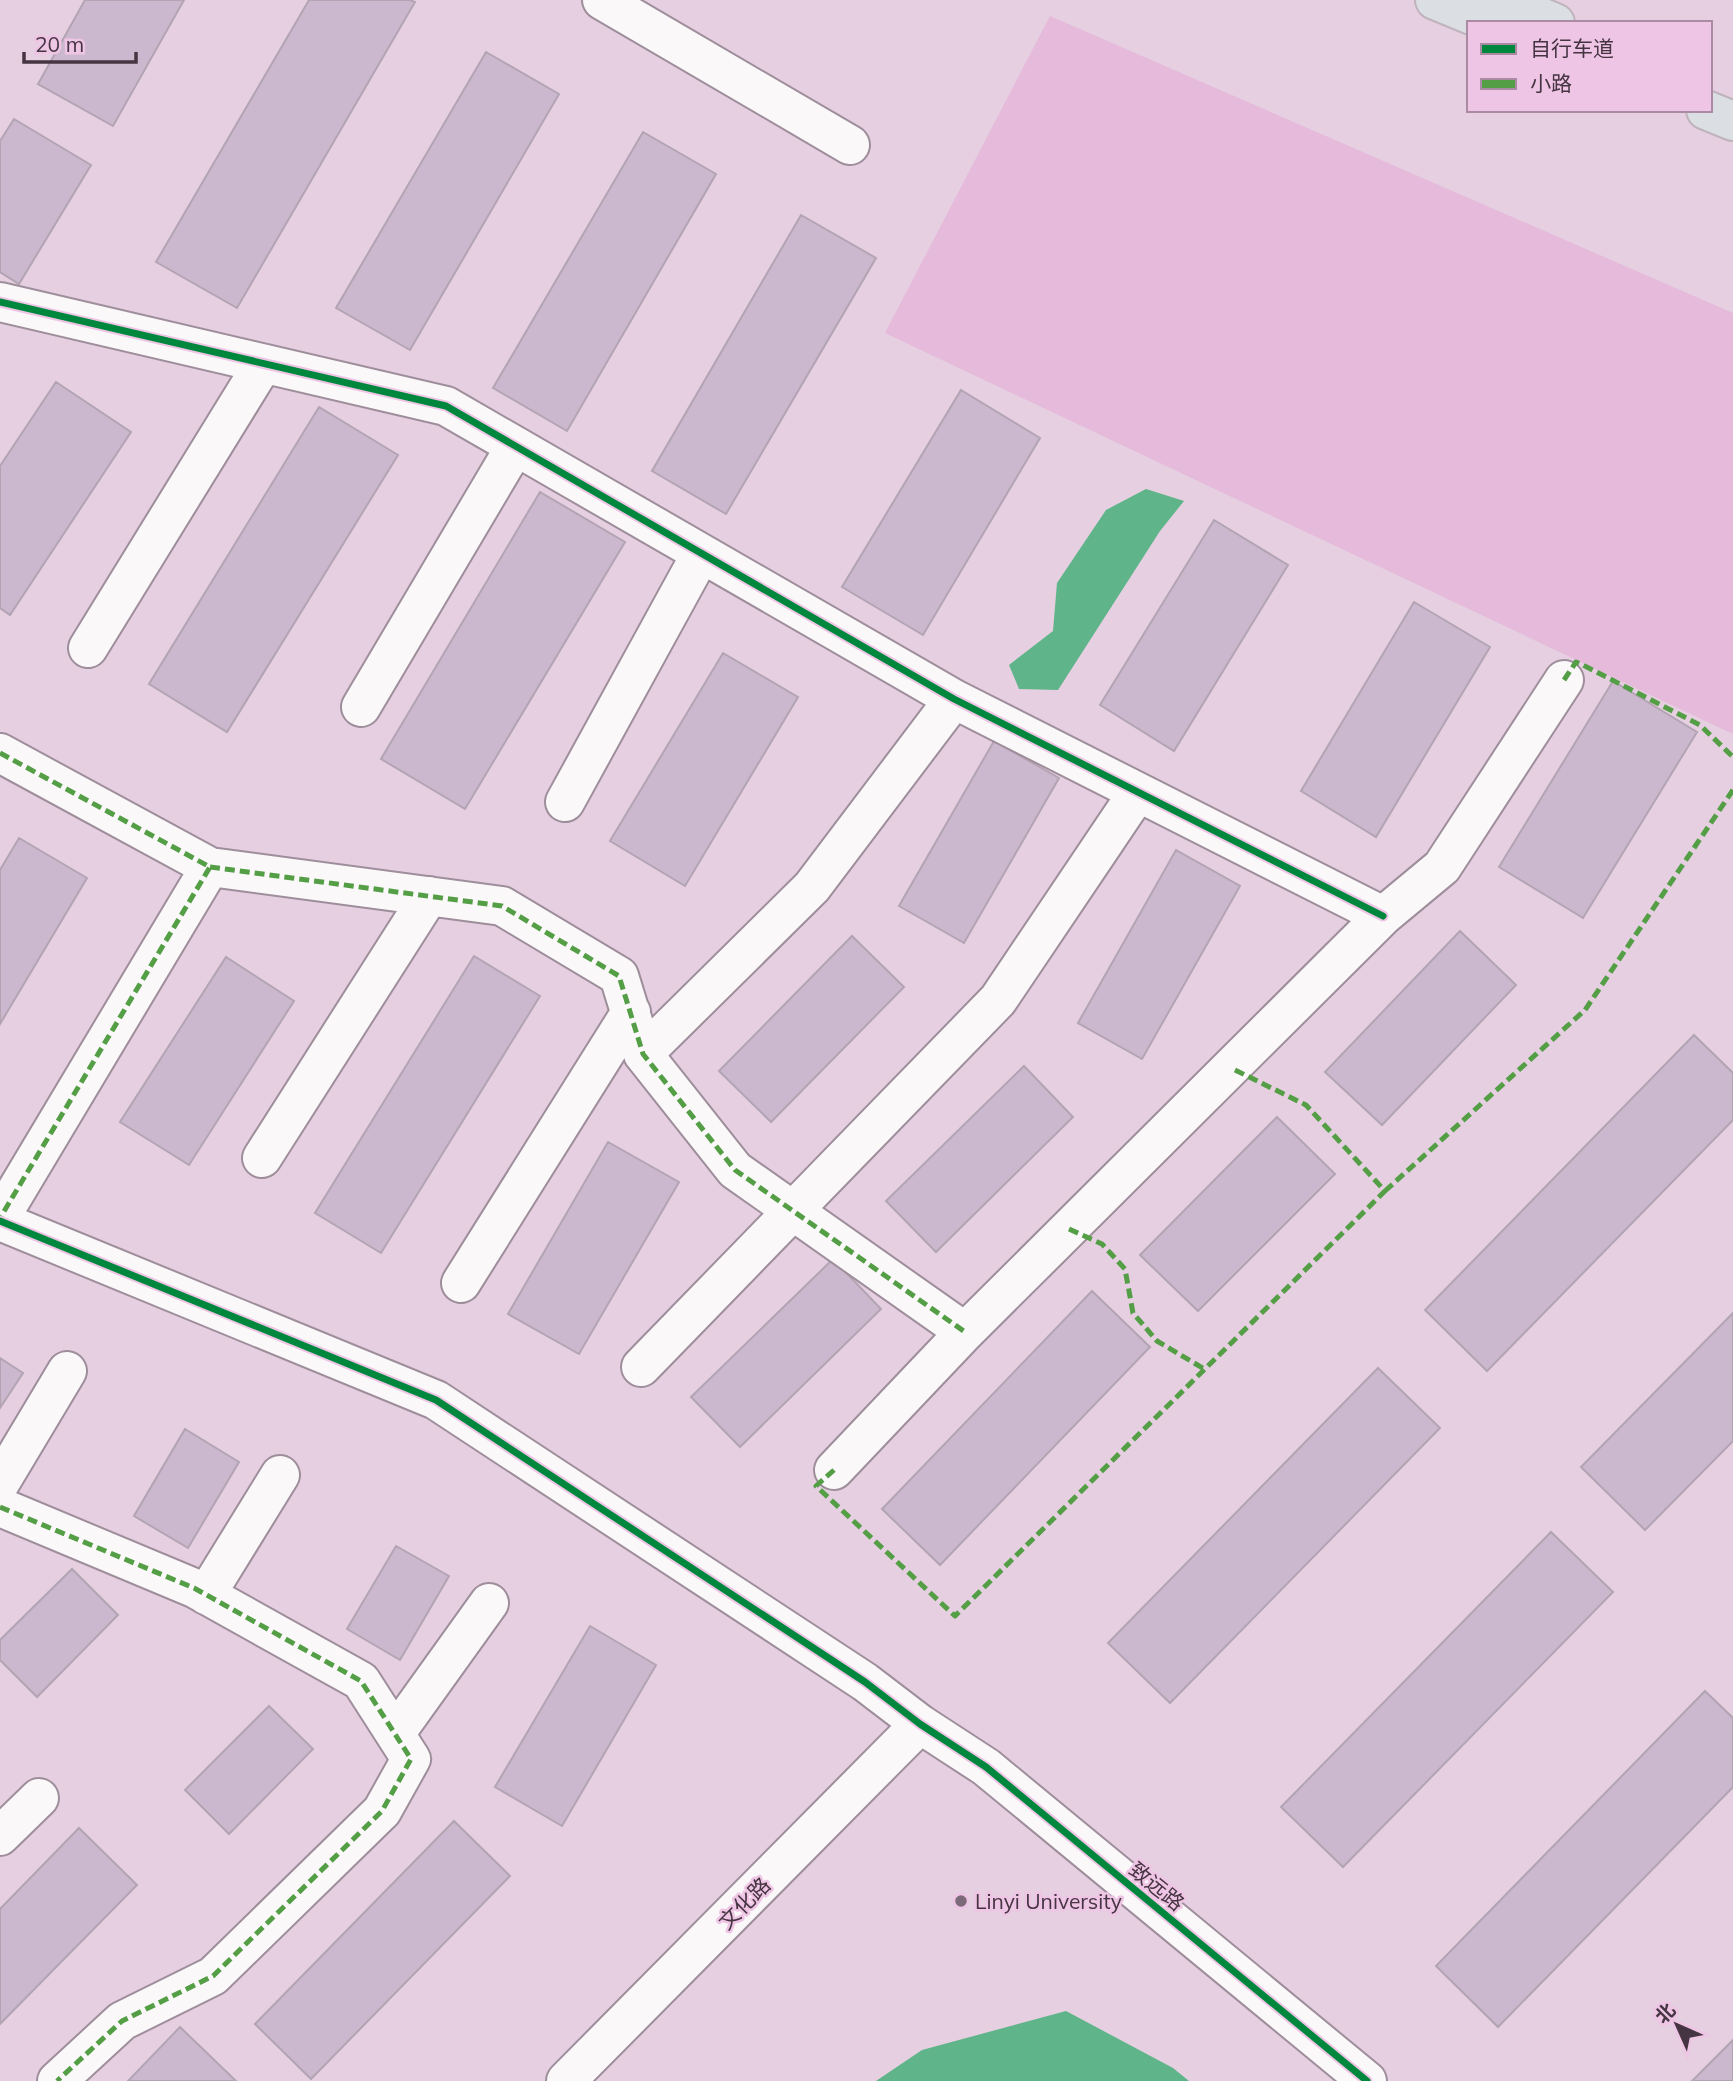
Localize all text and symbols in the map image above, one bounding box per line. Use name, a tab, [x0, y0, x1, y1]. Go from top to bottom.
scale bar	[24, 21, 136, 65]
legend	[1467, 21, 1712, 112]
text: 20 m	[35, 31, 84, 57]
text: 自行车道	[1530, 35, 1614, 61]
text: 小路	[1530, 70, 1572, 96]
street label: 致远路	[1124, 1856, 1190, 1916]
street label: 文化路	[713, 1872, 775, 1934]
place label: Linyi University	[975, 1888, 1122, 1914]
marker: Linyi University	[953, 1893, 969, 1909]
north arrow	[1642, 1990, 1712, 2060]
text: 北	[1650, 1998, 1680, 2028]

